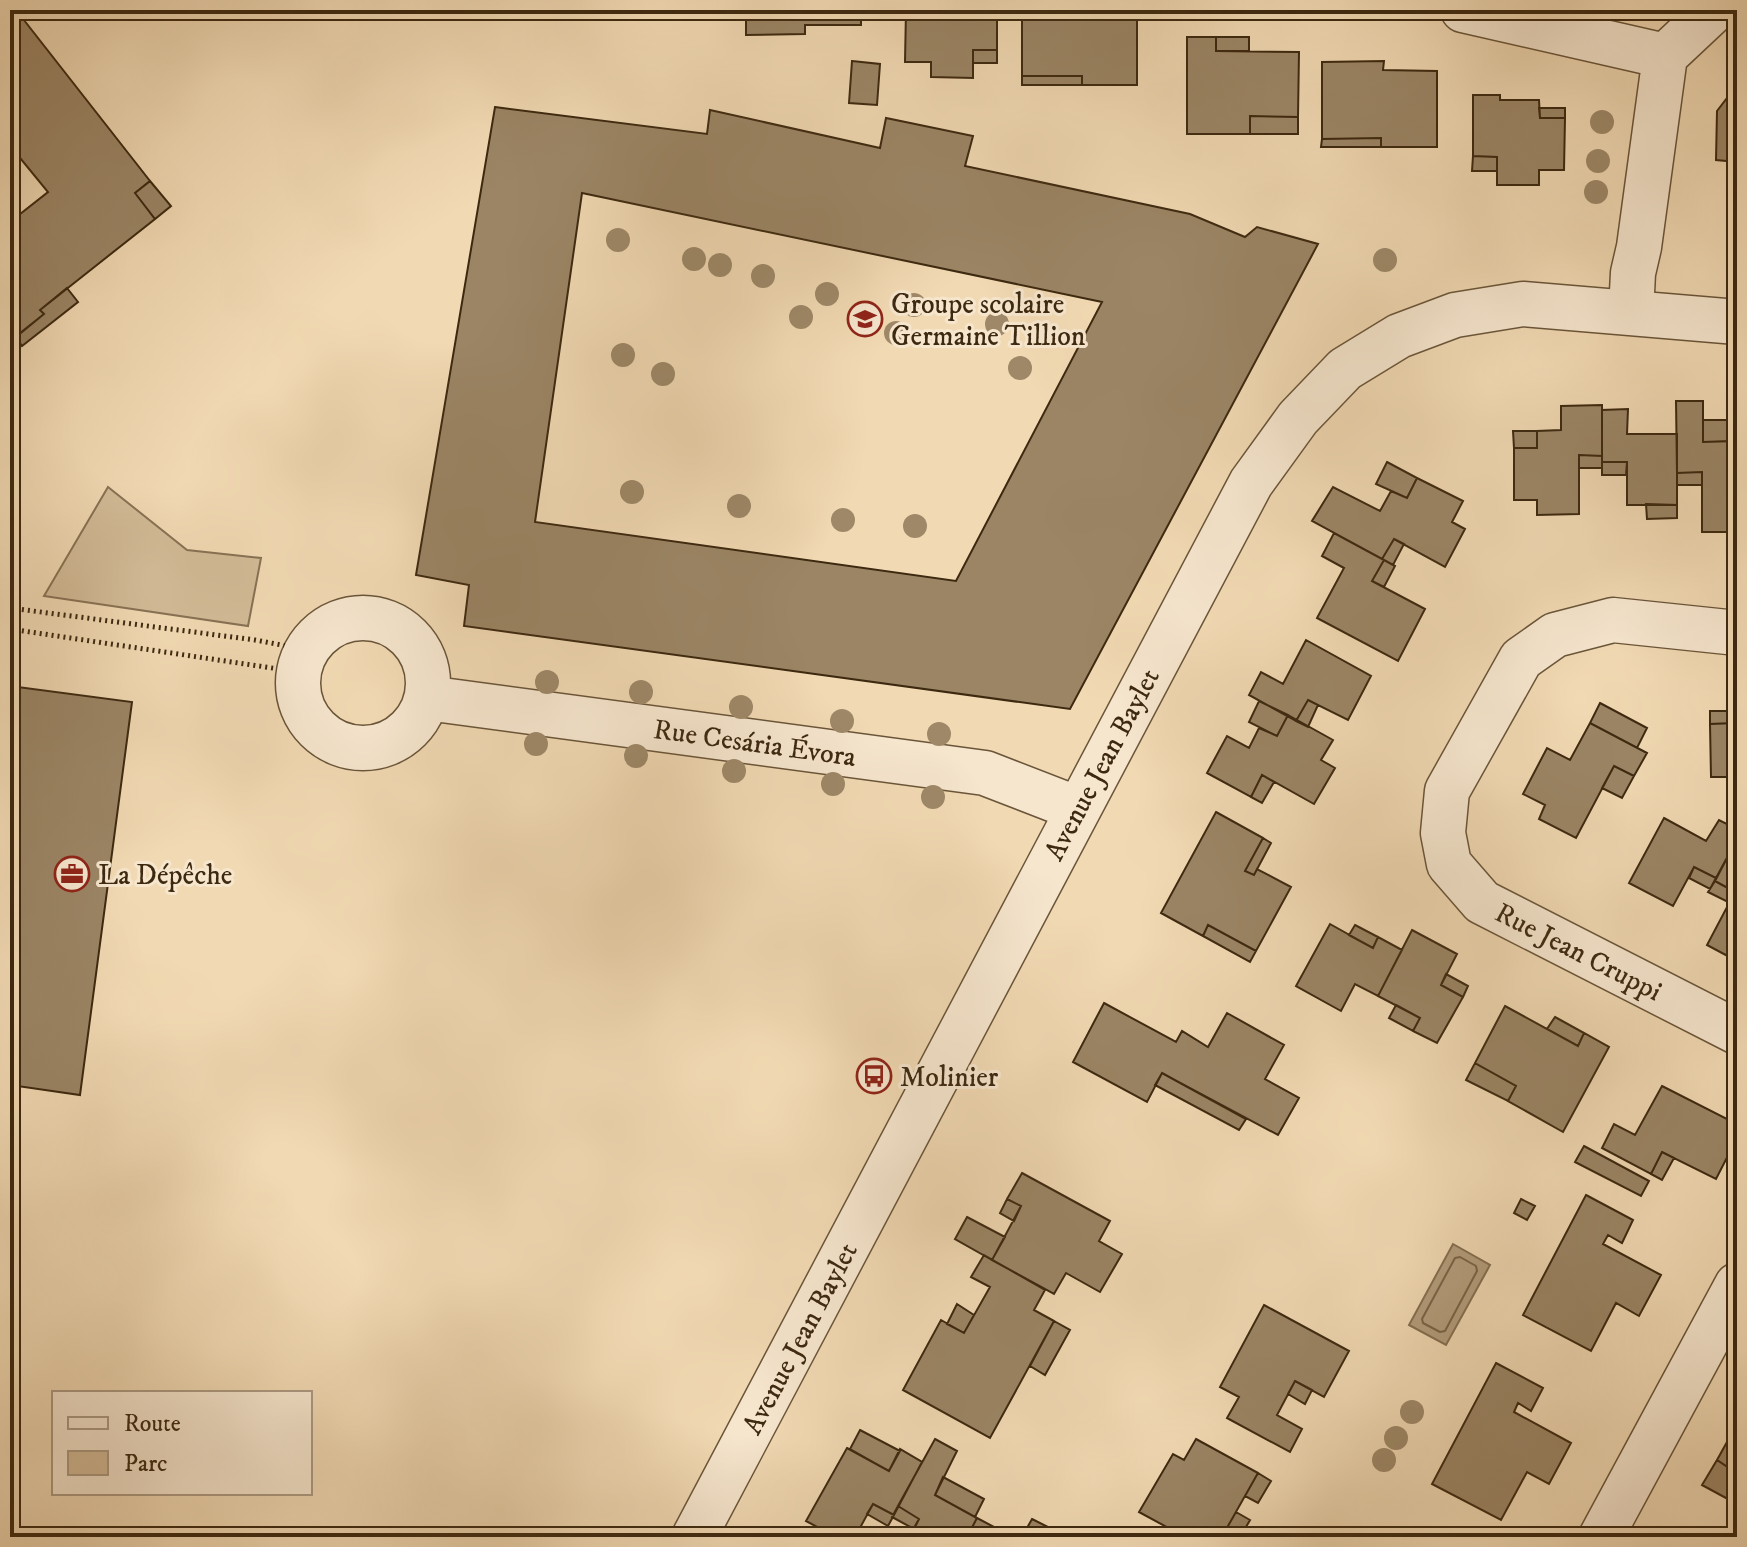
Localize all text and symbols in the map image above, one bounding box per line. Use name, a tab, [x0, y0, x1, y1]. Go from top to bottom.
place label: Groupe scolaire Germaine Tillion	[891, 287, 1086, 354]
school or university icon: Groupe scolaire Germaine Tillion	[846, 300, 884, 338]
street label: Avenue Jean Baylet	[1037, 663, 1168, 867]
street label: Rue Cesária Évora	[651, 712, 858, 775]
office icon: La Dépêche	[53, 855, 91, 893]
place label: La Dépêche	[98, 858, 232, 893]
street label: Rue Jean Cruppi	[1489, 895, 1667, 1009]
bus stop icon: Molinier	[855, 1057, 893, 1095]
place label: Molinier	[900, 1060, 999, 1095]
street label: Avenue Jean Baylet	[735, 1237, 866, 1441]
legend	[52, 1391, 312, 1495]
text: Route	[124, 1409, 181, 1439]
text: Parc	[124, 1449, 167, 1479]

